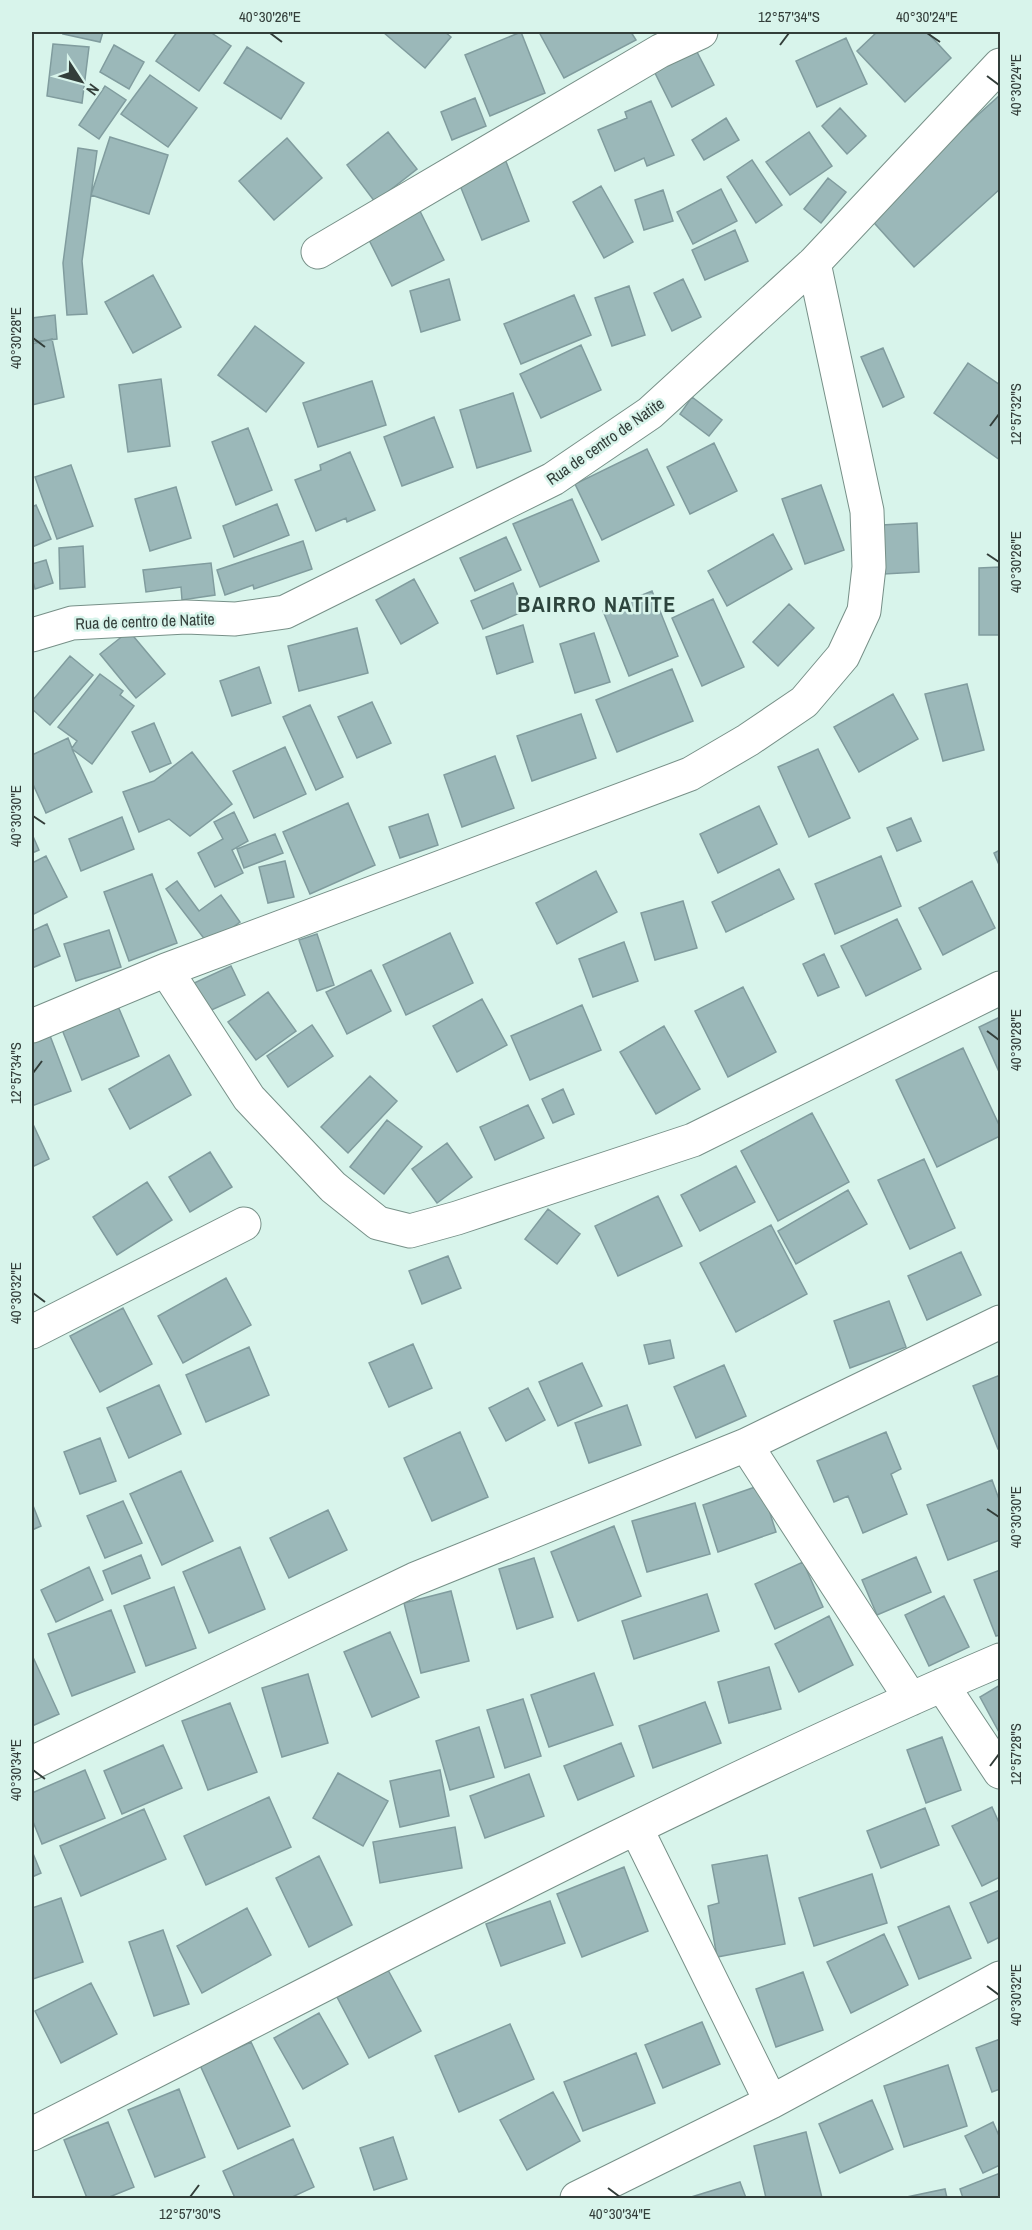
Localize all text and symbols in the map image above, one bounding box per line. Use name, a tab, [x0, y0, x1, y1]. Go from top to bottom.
text: 40°30'26"E	[239, 6, 301, 27]
text: 12°57'34"S	[758, 6, 820, 27]
text: 40°30'24"E	[896, 6, 958, 27]
north arrow	[51, 51, 111, 111]
text: 40°30'24"E	[1005, 54, 1026, 116]
text: N	[81, 80, 105, 100]
text: 40°30'28"E	[5, 307, 26, 369]
text: 12°57'32"S	[1005, 383, 1026, 445]
street label: Rua de centro de Natite	[542, 392, 668, 490]
text: 40°30'26"E	[1005, 531, 1026, 593]
district label: BAIRRO NATITE	[517, 589, 677, 619]
street label: Rua de centro de Natite	[75, 608, 215, 634]
text: 40°30'30"E	[5, 785, 26, 847]
text: 40°30'28"E	[1005, 1009, 1026, 1071]
text: 12°57'34"S	[5, 1042, 26, 1104]
text: 40°30'32"E	[5, 1262, 26, 1324]
text: 40°30'30"E	[1005, 1486, 1026, 1548]
text: 12°57'28"S	[1005, 1723, 1026, 1785]
text: 40°30'34"E	[5, 1739, 26, 1801]
text: 40°30'32"E	[1005, 1964, 1026, 2026]
text: 12°57'30"S	[159, 2203, 221, 2224]
text: 40°30'34"E	[589, 2203, 651, 2224]

